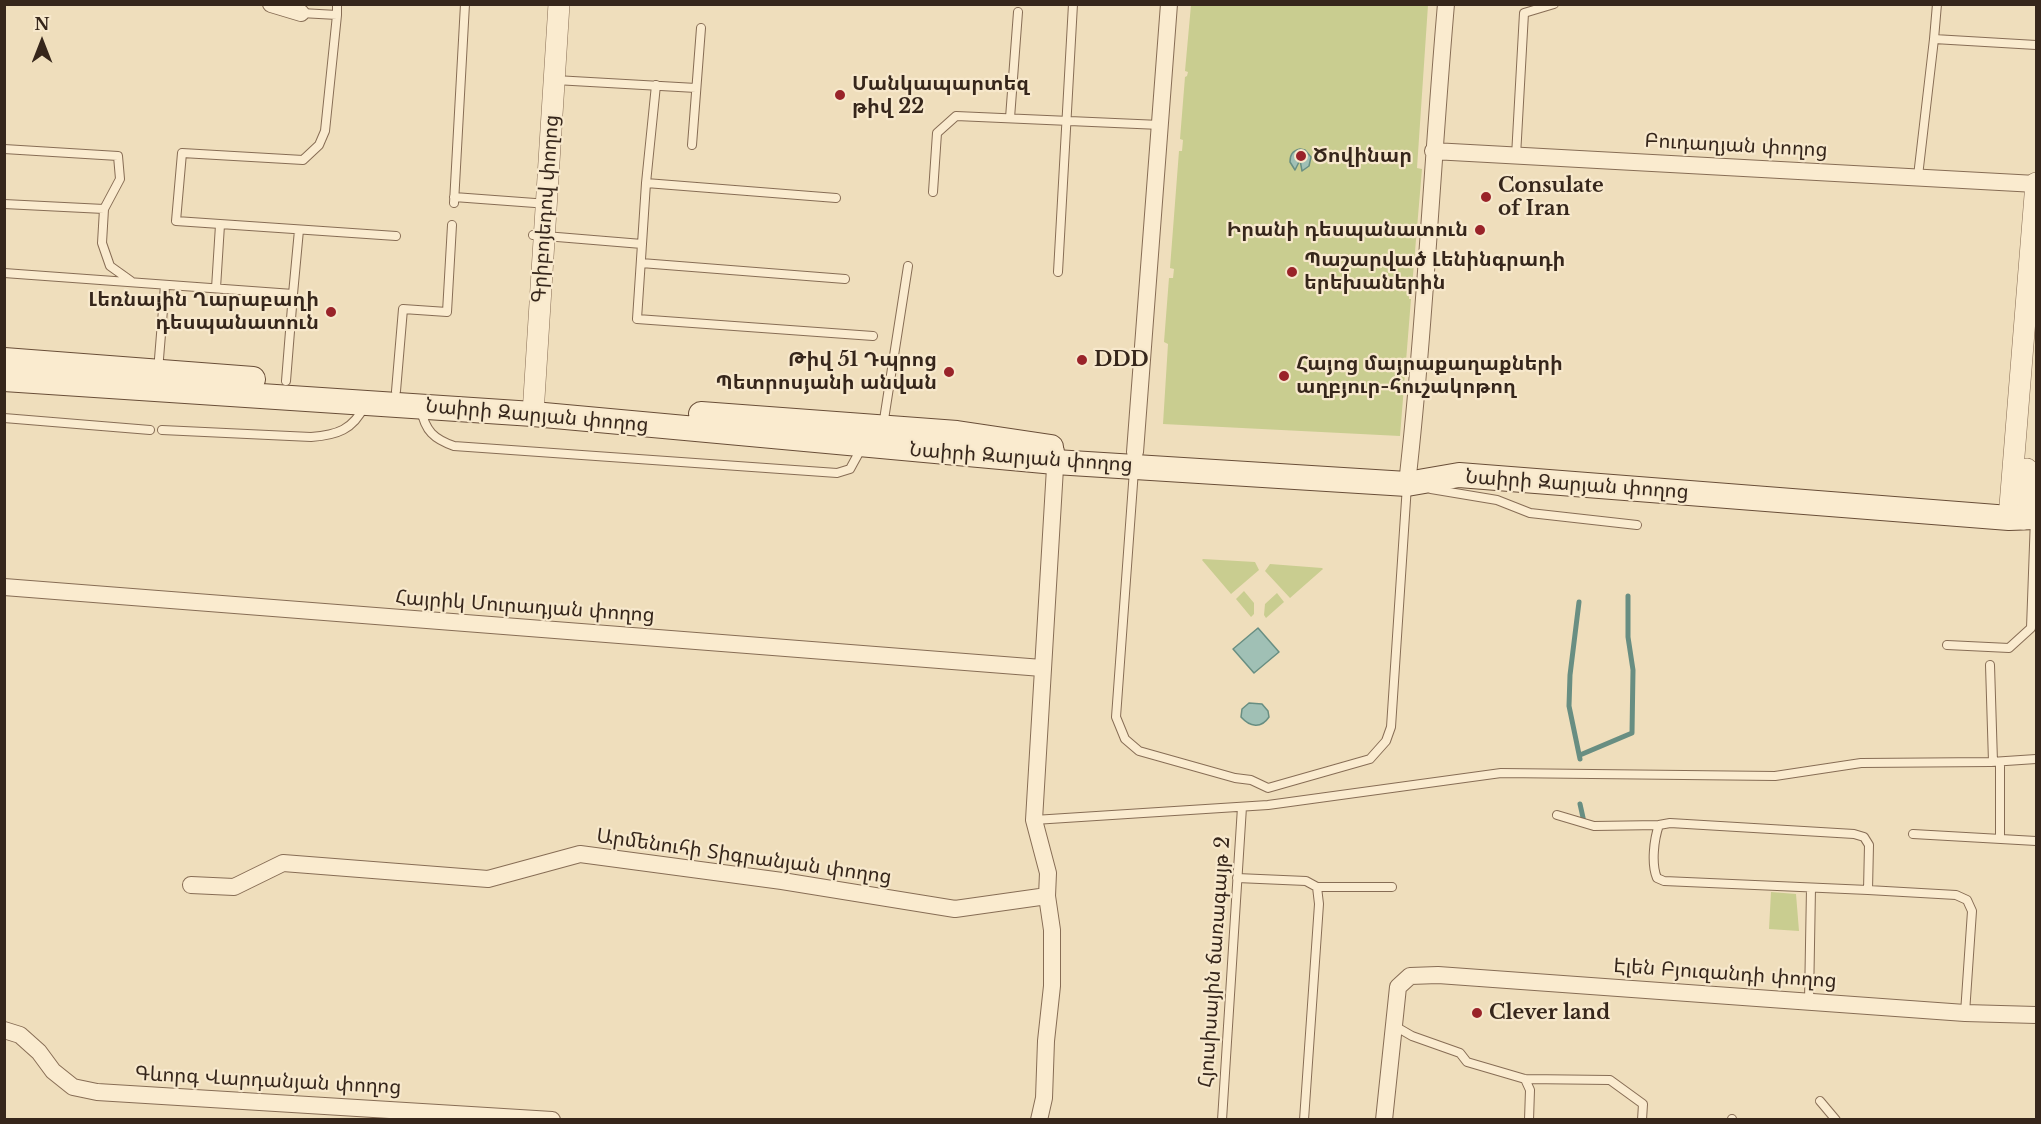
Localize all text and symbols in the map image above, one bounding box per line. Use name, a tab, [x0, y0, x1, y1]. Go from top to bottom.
north arrow	[12, 12, 72, 72]
text: N	[34, 14, 50, 34]
place label: Մանկապարտեզ թիվ 22	[852, 72, 1029, 119]
marker: Մանկապարտեզ թիվ 22	[833, 88, 847, 102]
street label: Գրիբոյեդով փողոց	[527, 114, 565, 304]
street label: Բուդաղյան փողոց	[1644, 129, 1828, 163]
place label: Ծովինար	[1313, 144, 1412, 168]
marker: Ծովինար	[1294, 149, 1308, 163]
place label: Consulate of Iran	[1498, 174, 1604, 221]
marker: Consulate of Iran	[1479, 190, 1493, 204]
place label: Իրանի դեսպանատուն	[1227, 218, 1468, 242]
marker: Իրանի դեսպանատուն	[1473, 223, 1487, 237]
place label: Պաշարված Լենինգրադի երեխաներին	[1304, 248, 1565, 295]
marker: Պաշարված Լենինգրադի երեխաներին	[1285, 265, 1299, 279]
place label: Լեռնային Ղարաբաղի դեսպանատուն	[88, 288, 319, 335]
marker: Լեռնային Ղարաբաղի դեսպանատուն	[324, 305, 338, 319]
place label: Թիվ 51 Դպրոց Պետրոսյանի անվան	[716, 348, 937, 395]
place label: DDD	[1094, 348, 1149, 372]
place label: Հայոց մայրաքաղաքների աղբյուր-հուշակոթող	[1296, 352, 1563, 399]
marker: DDD	[1075, 353, 1089, 367]
marker: Թիվ 51 Դպրոց Պետրոսյանի անվան	[942, 365, 956, 379]
marker: Հայոց մայրաքաղաքների աղբյուր-հուշակոթող	[1277, 369, 1291, 383]
street label: Նաիրի Զարյան փողոց	[425, 394, 649, 438]
street label: Նաիրի Զարյան փողոց	[909, 438, 1133, 478]
street label: Նաիրի Զարյան փողոց	[1465, 465, 1689, 505]
street label: Հայրիկ Մուրադյան փողոց	[395, 586, 655, 628]
street label: Արմենուհի Տիգրանյան փողոց	[595, 824, 893, 890]
street label: Հյուսիսային ճառագայթ 2	[1194, 836, 1236, 1088]
street label: Էլեն Բյուզանդի փողոց	[1613, 954, 1837, 994]
place label: Clever land	[1489, 1001, 1610, 1025]
marker: Clever land	[1470, 1006, 1484, 1020]
street label: Գևորգ Վարդանյան փողոց	[134, 1062, 402, 1100]

